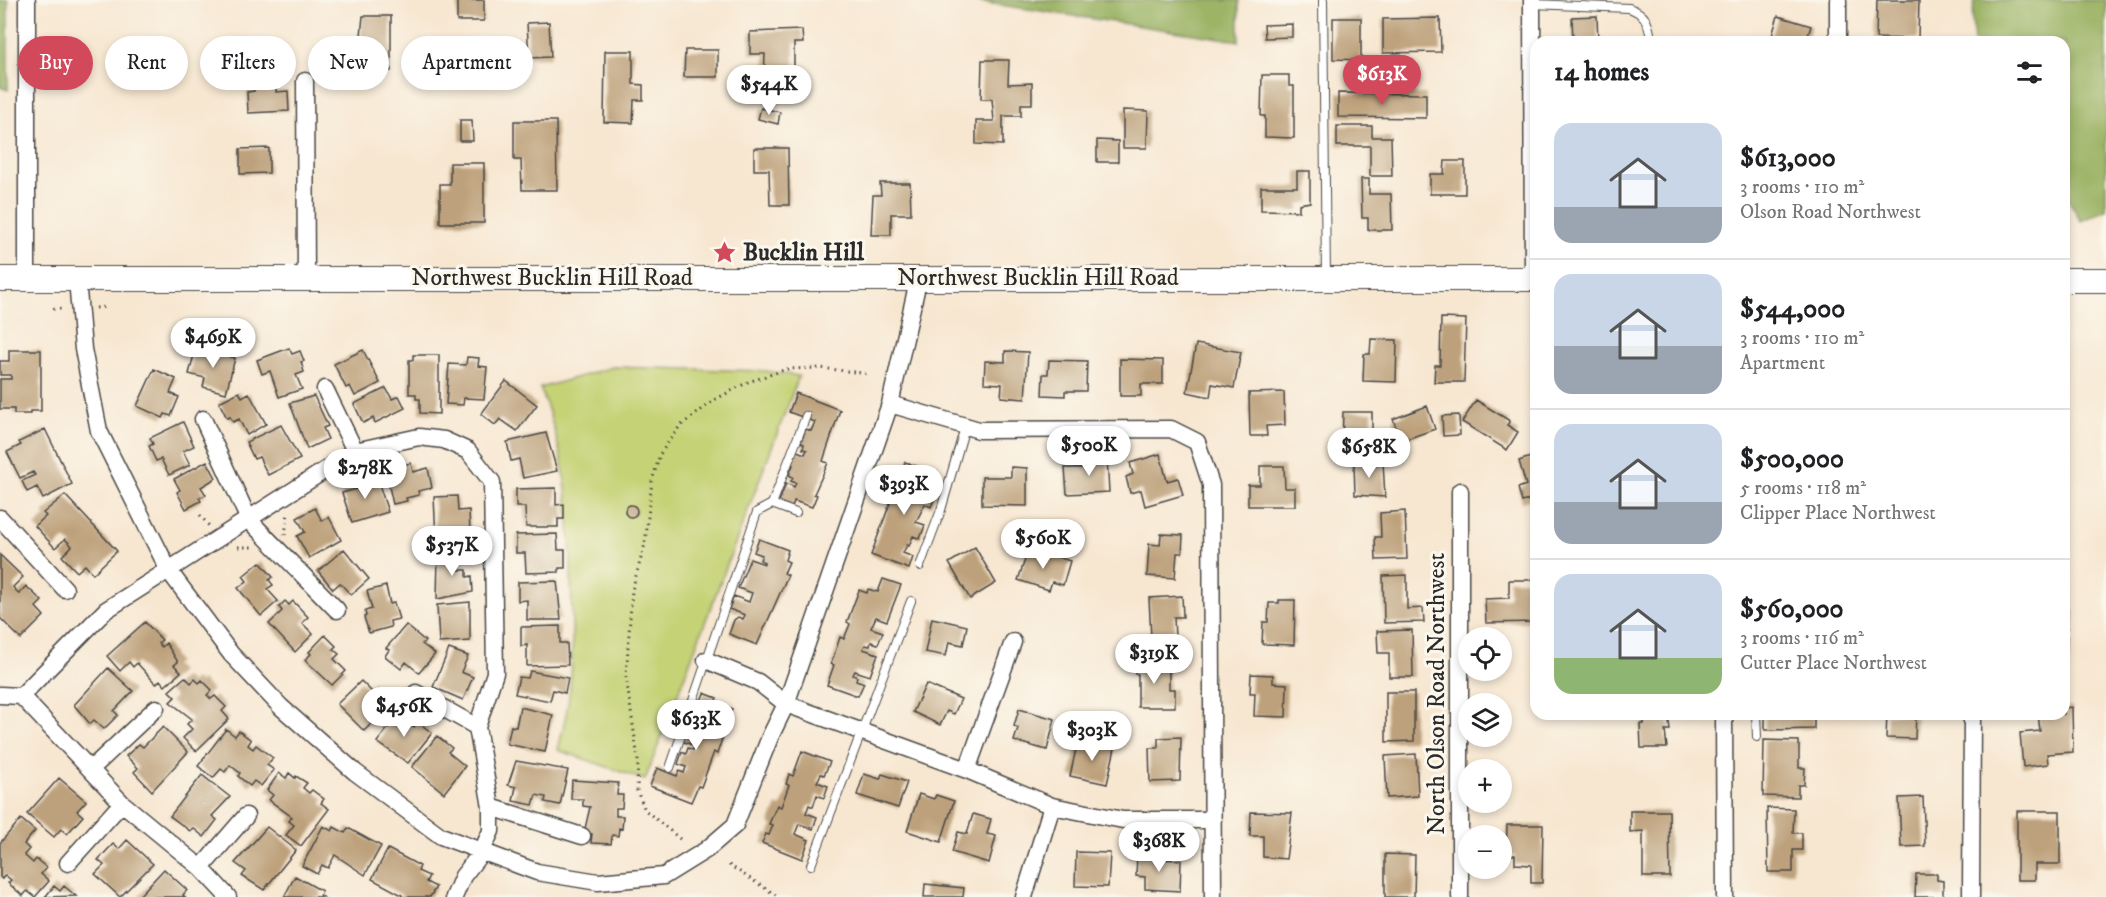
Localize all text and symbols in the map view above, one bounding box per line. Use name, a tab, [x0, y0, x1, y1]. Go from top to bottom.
chip: Buy	[18, 36, 93, 90]
chip: Rent	[105, 36, 188, 90]
chip: Filters	[200, 36, 296, 90]
chip: New	[308, 36, 389, 90]
chip: Apartment	[401, 36, 533, 90]
pin: $613K	[1340, 55, 1424, 106]
text: 14 homes	[1554, 56, 1649, 89]
icon: filters	[2013, 56, 2046, 89]
text: $613K	[1357, 62, 1407, 87]
pin: $544K	[727, 65, 811, 116]
text: $544K	[741, 72, 797, 97]
text: $613,000	[1740, 142, 1836, 175]
icon: home	[1602, 147, 1674, 219]
text: 3 rooms · 110 m²	[1740, 175, 1864, 200]
text: Olson Road Northwest	[1740, 200, 1921, 225]
place label: Bucklin Hill	[743, 238, 865, 268]
place icon: Bucklin Hill	[712, 239, 738, 265]
street label: Northwest Bucklin Hill Road	[411, 263, 693, 293]
street label: Northwest Bucklin Hill Road	[897, 263, 1179, 293]
text: $544,000	[1740, 293, 1845, 326]
icon: home	[1602, 298, 1674, 370]
pin: $469K	[171, 318, 255, 369]
text: $469K	[185, 325, 241, 350]
text: 3 rooms · 110 m²	[1740, 326, 1864, 351]
text: Apartment	[1740, 351, 1825, 376]
pin: $500K	[1047, 426, 1131, 477]
pin: $658K	[1327, 428, 1411, 479]
text: $500K	[1061, 433, 1117, 458]
text: $658K	[1341, 435, 1397, 460]
text: $500,000	[1740, 443, 1844, 476]
icon: home	[1602, 448, 1674, 520]
pin: $278K	[323, 449, 407, 500]
text: $278K	[338, 456, 392, 481]
pin: $393K	[862, 465, 946, 516]
text: $393K	[879, 472, 929, 497]
text: 5 rooms · 118 m²	[1740, 476, 1866, 501]
text: Clipper Place Northwest	[1740, 501, 1936, 526]
pin: $560K	[1001, 519, 1085, 570]
pin: $537K	[410, 526, 494, 577]
text: $560K	[1015, 526, 1071, 551]
text: $537K	[426, 533, 478, 558]
street label: North Olson Road Northwest	[1422, 553, 1452, 835]
text: $560,000	[1740, 593, 1844, 626]
icon: home	[1602, 598, 1674, 670]
text: 3 rooms · 116 m²	[1740, 626, 1864, 651]
map controls	[1458, 627, 1512, 879]
button: locate	[1458, 627, 1512, 681]
pin: $319K	[1112, 634, 1196, 685]
text: $319K	[1129, 641, 1179, 666]
text: Cutter Place Northwest	[1740, 651, 1927, 676]
pin: $456K	[362, 687, 446, 738]
button: layers	[1458, 693, 1512, 747]
text: $456K	[376, 694, 432, 719]
pin: $633K	[654, 700, 738, 751]
text: $633K	[671, 707, 721, 732]
pin: $303K	[1050, 711, 1134, 762]
text: $303K	[1067, 718, 1117, 743]
button: +	[1458, 759, 1512, 813]
pin: $368K	[1117, 822, 1201, 873]
button: −	[1458, 825, 1512, 879]
text: $368K	[1133, 829, 1185, 854]

